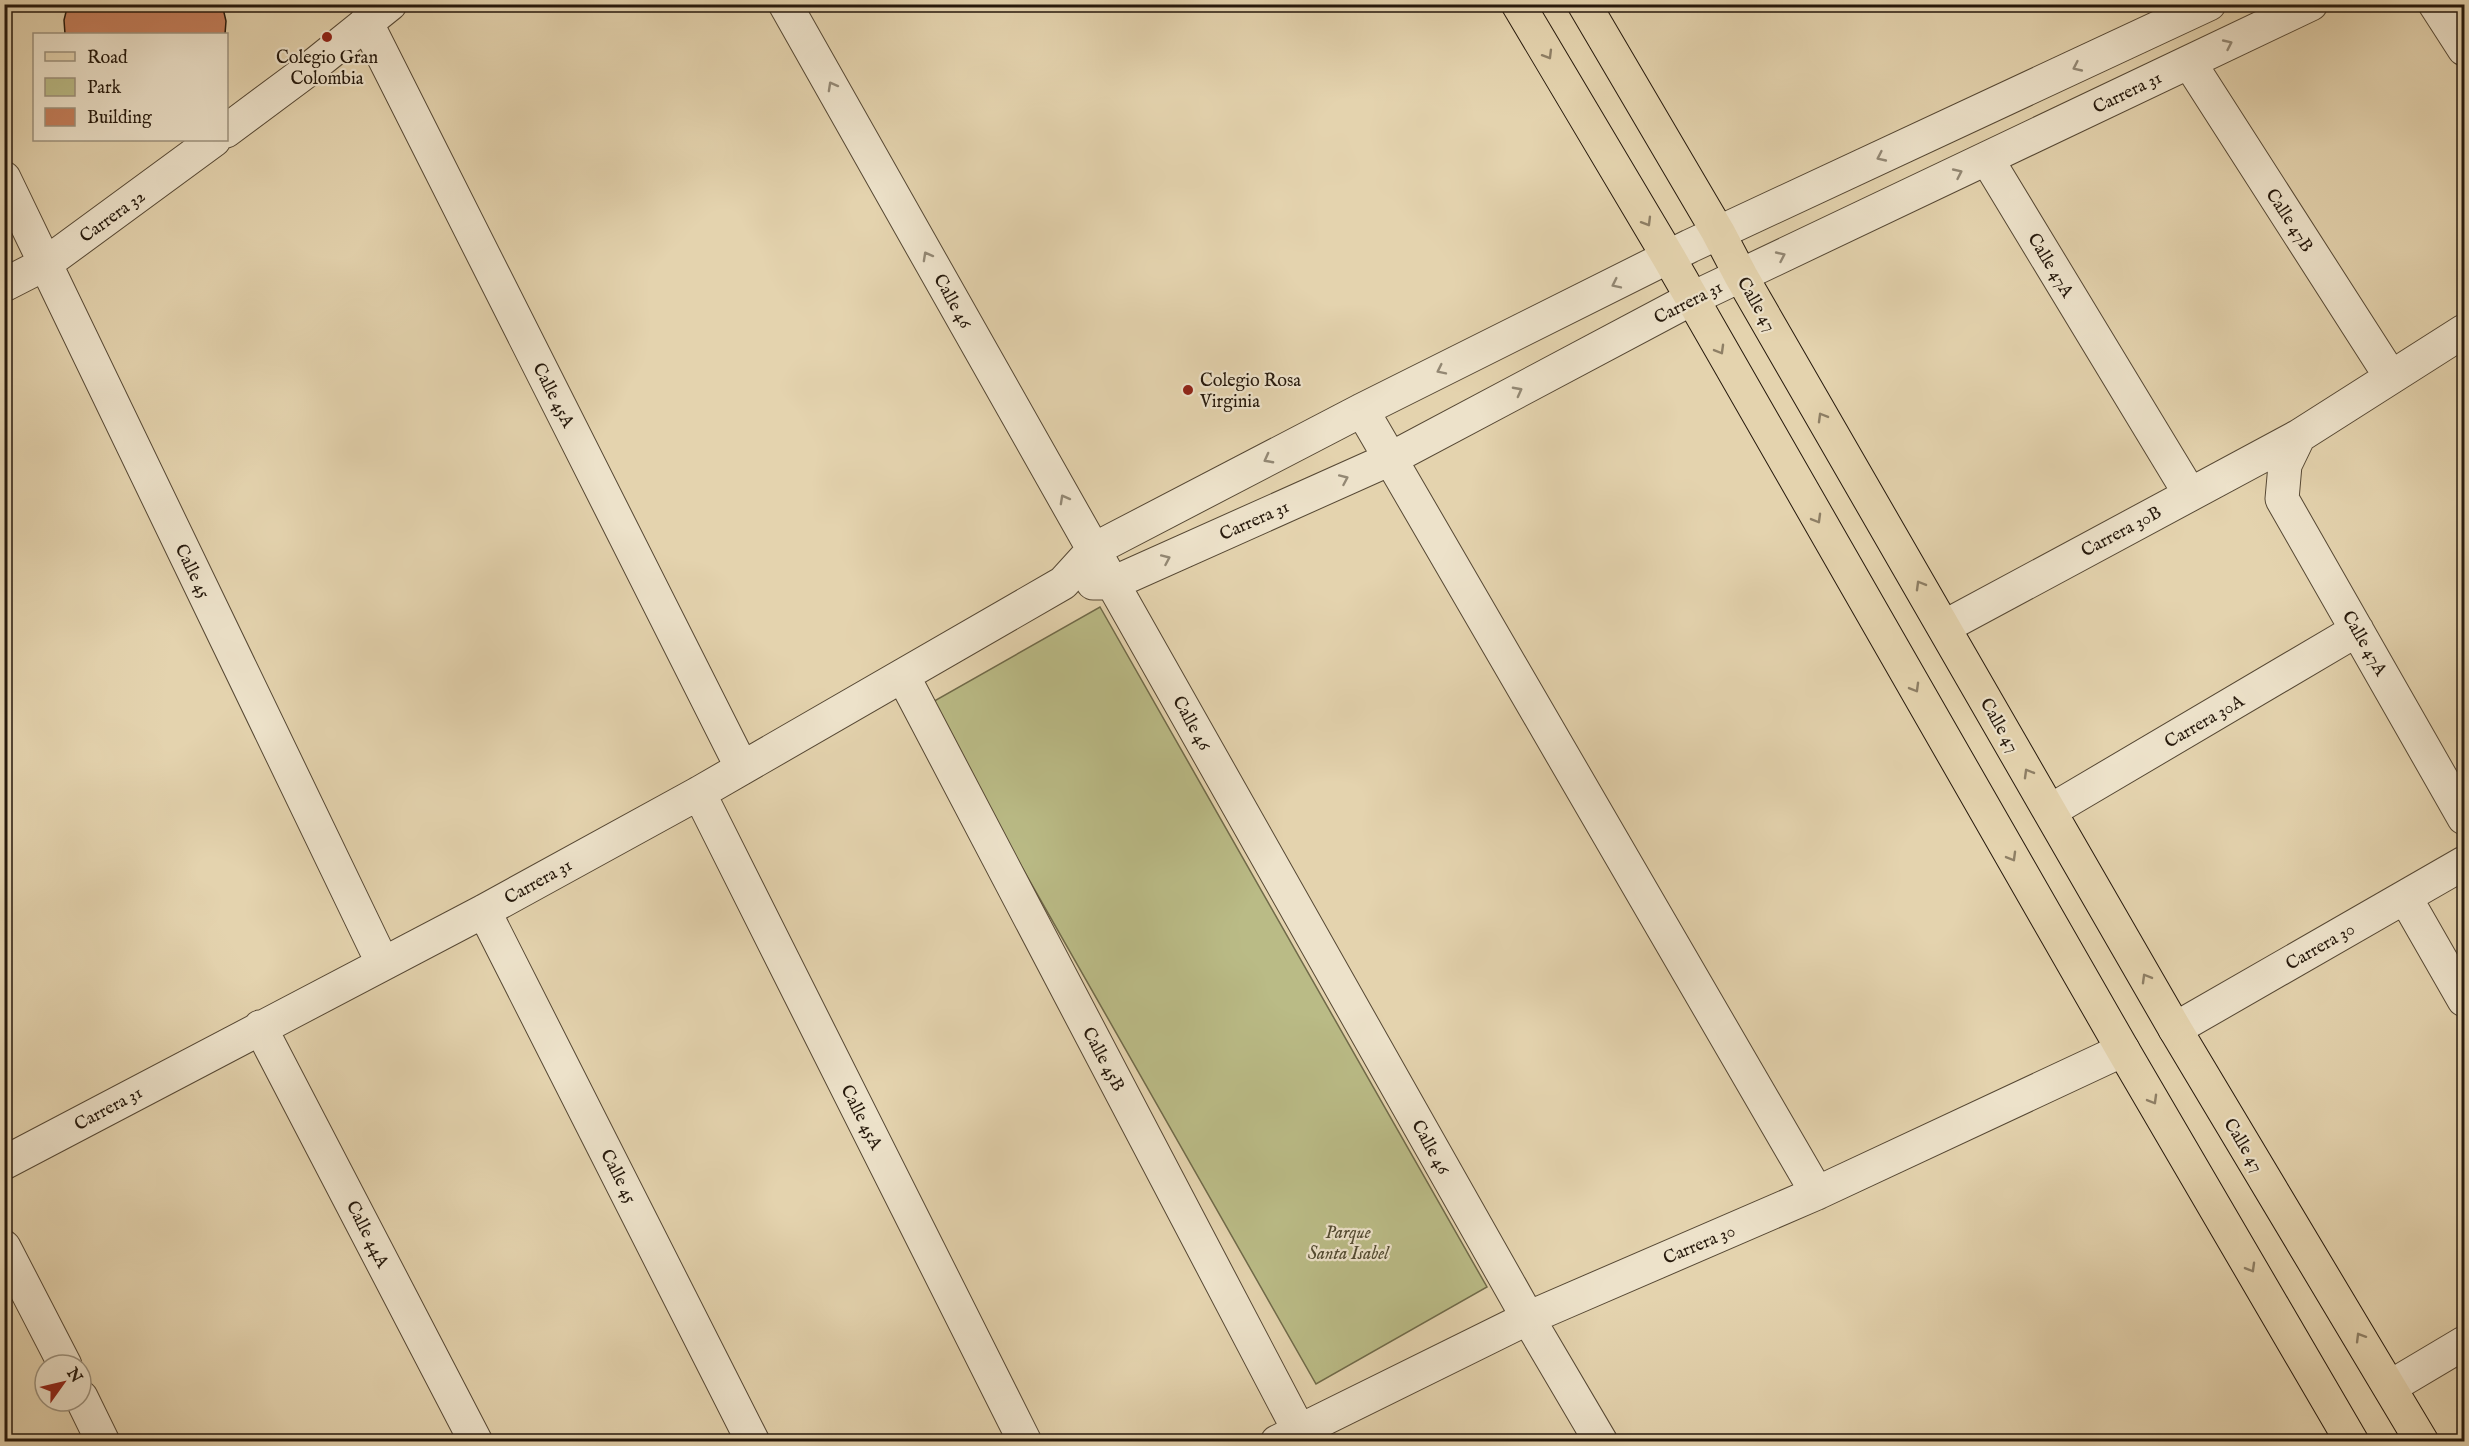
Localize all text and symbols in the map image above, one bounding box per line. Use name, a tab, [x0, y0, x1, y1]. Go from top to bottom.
marker: Colegio Gran Colombia	[320, 30, 334, 44]
legend	[33, 33, 228, 141]
one-way arrow	[2222, 39, 2233, 51]
text: Road	[87, 47, 128, 70]
place label: Colegio Gran Colombia	[276, 47, 378, 91]
one-way arrow	[1540, 49, 1552, 59]
one-way arrow	[2072, 59, 2083, 71]
street label: Carrera 31	[2089, 67, 2166, 120]
text: Park	[87, 77, 122, 100]
one-way arrow	[827, 82, 839, 92]
text: Building	[87, 107, 152, 130]
one-way arrow	[1876, 150, 1887, 162]
one-way arrow	[1951, 168, 1962, 180]
street label: Calle 47B	[2260, 185, 2318, 257]
street label: Carrera 32	[76, 186, 150, 249]
one-way arrow	[1640, 216, 1652, 226]
street label: Calle 47A	[2021, 229, 2078, 303]
one-way arrow	[923, 252, 935, 262]
one-way arrow	[1775, 252, 1786, 264]
street label: Calle 46	[927, 270, 976, 333]
street label: Calle 47	[1731, 273, 1780, 336]
one-way arrow	[1611, 276, 1622, 288]
street label: Carrera 31	[1651, 276, 1727, 330]
one-way arrow	[1713, 344, 1724, 354]
street label: Calle 45A	[527, 359, 579, 433]
one-way arrow	[1437, 363, 1448, 375]
place label: Colegio Rosa Virginia	[1199, 370, 1301, 414]
marker: Colegio Rosa Virginia	[1181, 383, 1195, 397]
one-way arrow	[1512, 387, 1522, 398]
one-way arrow	[1818, 413, 1830, 423]
one-way arrow	[1263, 452, 1274, 463]
one-way arrow	[1338, 475, 1349, 487]
one-way arrow	[1060, 495, 1072, 505]
street label: Carrera 31	[1216, 496, 1293, 547]
street label: Carrera 30B	[2077, 501, 2166, 563]
one-way arrow	[1810, 513, 1821, 523]
street label: Calle 45	[169, 541, 215, 603]
one-way arrow	[1160, 554, 1171, 566]
one-way arrow	[1916, 581, 1927, 592]
street label: Calle 47A	[2336, 607, 2392, 681]
one-way arrow	[1907, 682, 1919, 692]
street label: Carrera 30A	[2161, 690, 2249, 754]
street label: Calle 46	[1166, 692, 1215, 755]
street label: Calle 47	[1974, 694, 2023, 757]
one-way arrow	[2024, 769, 2035, 779]
one-way arrow	[2005, 851, 2016, 861]
street label: Carrera 31	[501, 854, 577, 910]
street label: Carrera 30	[2282, 918, 2359, 976]
one-way arrow	[2141, 974, 2153, 984]
street label: Calle 45B	[1076, 1023, 1129, 1096]
street label: Calle 45A	[835, 1081, 887, 1155]
street label: Carrera 31	[71, 1082, 147, 1137]
one-way arrow	[2146, 1094, 2157, 1104]
street label: Calle 47	[2218, 1114, 2268, 1177]
street label: Calle 46	[1405, 1116, 1454, 1179]
street label: Calle 45	[594, 1146, 641, 1208]
street label: Calle 44A	[340, 1197, 394, 1273]
street label: Carrera 30	[1660, 1220, 1739, 1271]
park label: Parque Santa Isabel	[1308, 1222, 1390, 1266]
one-way arrow	[2244, 1262, 2255, 1273]
one-way arrow	[2355, 1333, 2367, 1343]
north arrow	[33, 1353, 93, 1413]
text: N	[61, 1364, 86, 1387]

